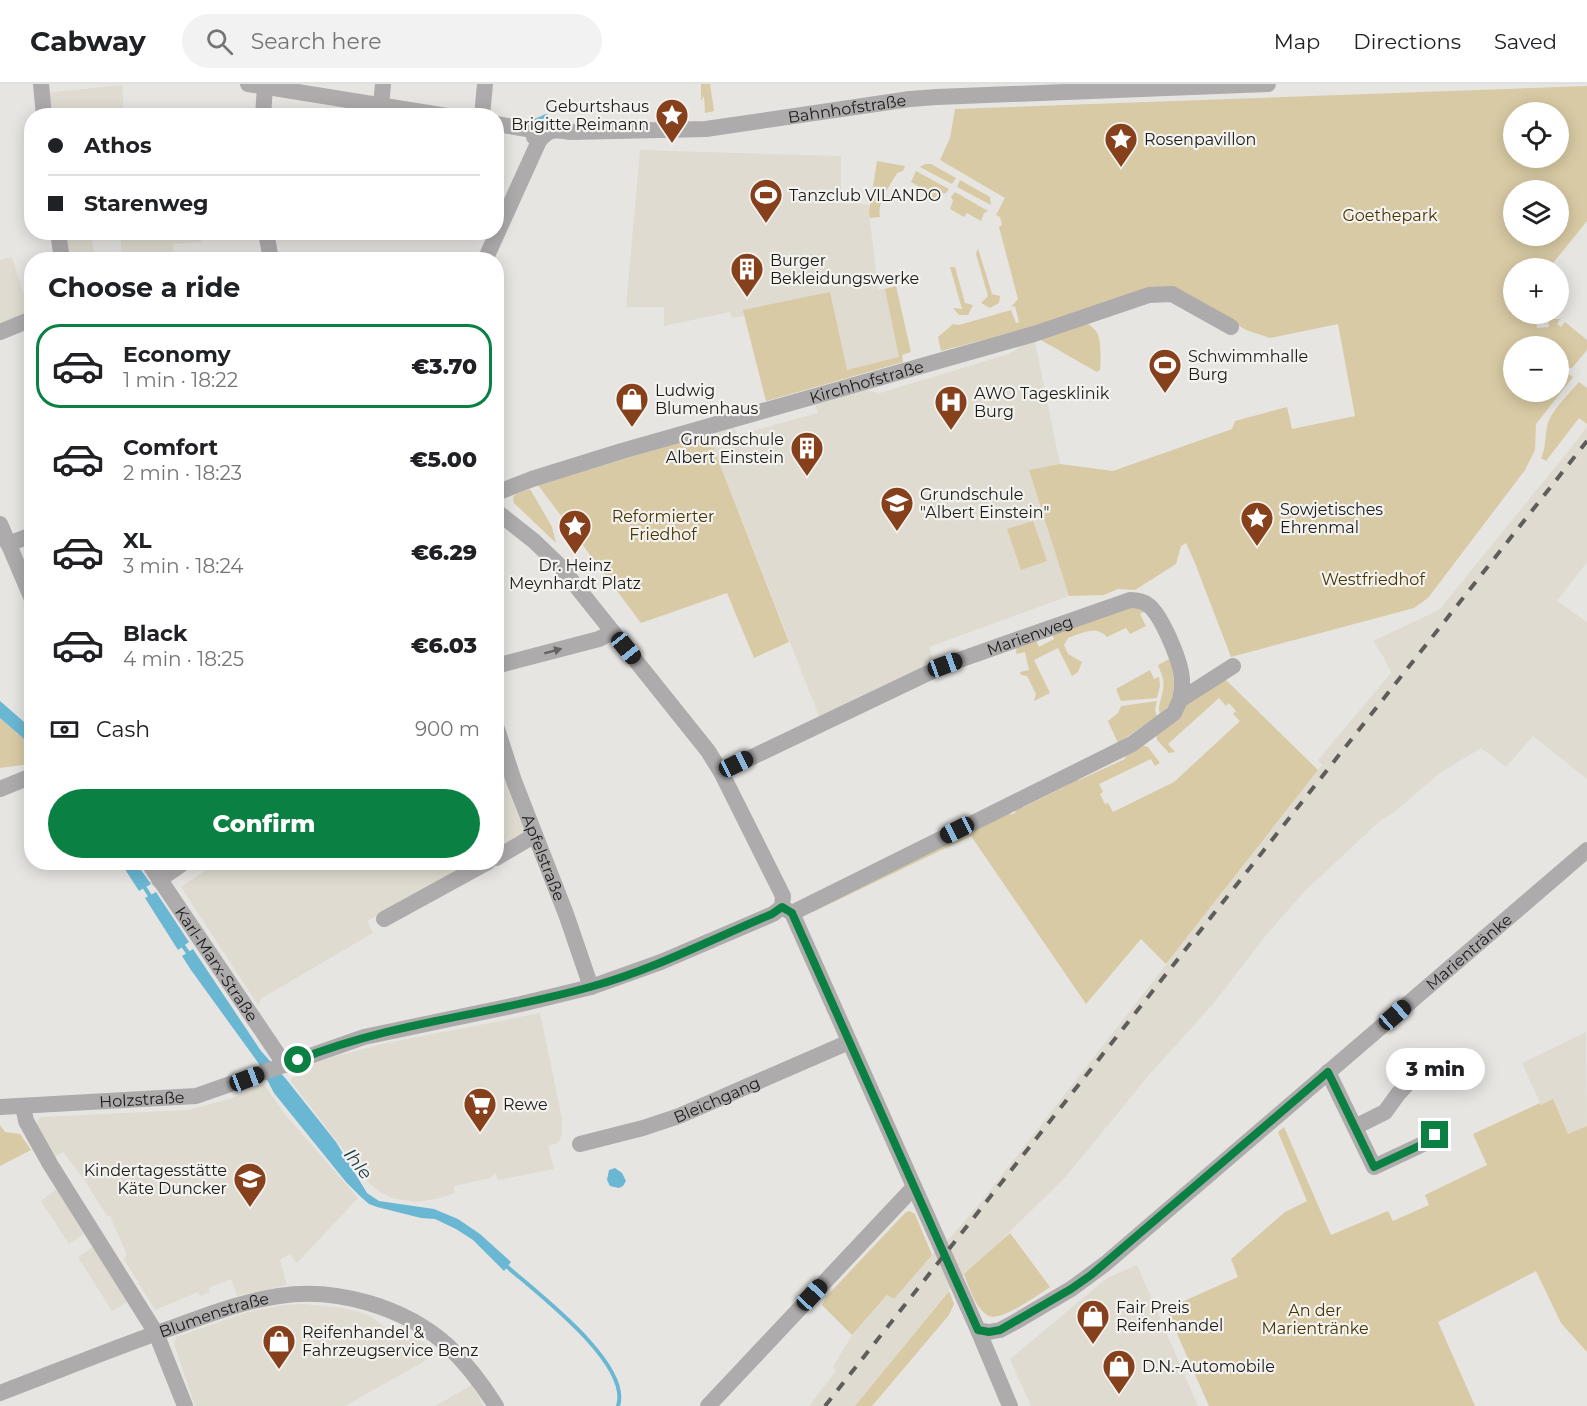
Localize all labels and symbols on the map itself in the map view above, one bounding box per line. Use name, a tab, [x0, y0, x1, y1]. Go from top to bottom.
street label: Bahnhofstraße	[786, 91, 907, 127]
place label: Geburtshaus Brigitte Reimann	[511, 97, 649, 134]
place icon: Geburtshaus Brigitte Reimann	[654, 97, 690, 144]
place icon: Rosenpavillon	[1103, 121, 1139, 168]
place label: Rosenpavillon	[1144, 130, 1256, 149]
sports icon: Tanzclub VILANDO	[748, 177, 784, 224]
place label: Tanzclub VILANDO	[789, 186, 941, 205]
park label: Goethepark	[1342, 206, 1438, 225]
building icon: Burger Bekleidungswerke	[729, 251, 765, 298]
place label: Burger Bekleidungswerke	[770, 251, 919, 288]
sports icon: Schwimmhalle Burg	[1147, 347, 1183, 394]
place label: Schwimmhalle Burg	[1188, 347, 1308, 384]
street label: Kirchhofstraße	[807, 357, 926, 407]
shop icon: Ludwig Blumenhaus	[614, 381, 650, 428]
place label: Ludwig Blumenhaus	[655, 381, 759, 418]
hospital icon: AWO Tagesklinik Burg	[933, 384, 969, 431]
place label: AWO Tagesklinik Burg	[974, 384, 1110, 421]
place label: Grundschule Albert Einstein	[666, 430, 784, 467]
building icon: Grundschule Albert Einstein	[789, 430, 825, 477]
school or university icon: Grundschule "Albert Einstein"	[879, 485, 915, 532]
place label: Grundschule "Albert Einstein"	[920, 485, 1049, 522]
place icon: Sowjetisches Ehrenmal	[1239, 500, 1275, 547]
place label: Sowjetisches Ehrenmal	[1280, 500, 1383, 537]
park label: Reformierter Friedhof	[612, 507, 714, 544]
place icon: Dr. Heinz Meynhardt Platz	[557, 508, 593, 555]
place label: Dr. Heinz Meynhardt Platz	[509, 556, 641, 593]
park label: Westfriedhof	[1321, 570, 1425, 589]
street label: Marienweg	[984, 612, 1076, 660]
car	[608, 628, 644, 668]
one-way arrow	[544, 646, 562, 655]
car	[925, 650, 965, 680]
car	[716, 748, 756, 780]
street label: Apfelstraße	[518, 812, 569, 904]
car	[937, 814, 977, 846]
street label: Karl-Marx-Straße	[171, 903, 262, 1025]
street label: Marientränke	[1422, 910, 1516, 994]
car	[1376, 996, 1414, 1034]
route start	[284, 1046, 311, 1073]
callout: 3 min	[1386, 1048, 1484, 1090]
car	[227, 1064, 267, 1094]
street label: Bleichgang	[671, 1073, 763, 1127]
supermarket icon: Rewe	[462, 1086, 498, 1133]
street label: Holzstraße	[99, 1088, 185, 1111]
place label: Rewe	[503, 1095, 548, 1114]
route end	[1421, 1121, 1448, 1148]
water label: Ihle	[339, 1144, 377, 1184]
place label: Kindertagesstätte Käte Duncker	[84, 1161, 227, 1198]
school or university icon: Kindertagesstätte Käte Duncker	[232, 1161, 268, 1208]
car	[793, 1276, 831, 1314]
street label: Blumenstraße	[157, 1289, 271, 1341]
shop icon: Fair Preis Reifenhandel	[1075, 1298, 1111, 1345]
place label: Fair Preis Reifenhandel	[1116, 1298, 1223, 1335]
park label: An der Marientränke	[1261, 1301, 1369, 1338]
shop icon: Reifenhandel & Fahrzeugservice Benz	[261, 1323, 297, 1370]
place label: Reifenhandel & Fahrzeugservice Benz	[302, 1323, 478, 1360]
shop icon: D.N.-Automobile	[1101, 1348, 1137, 1395]
place label: D.N.-Automobile	[1142, 1357, 1275, 1376]

